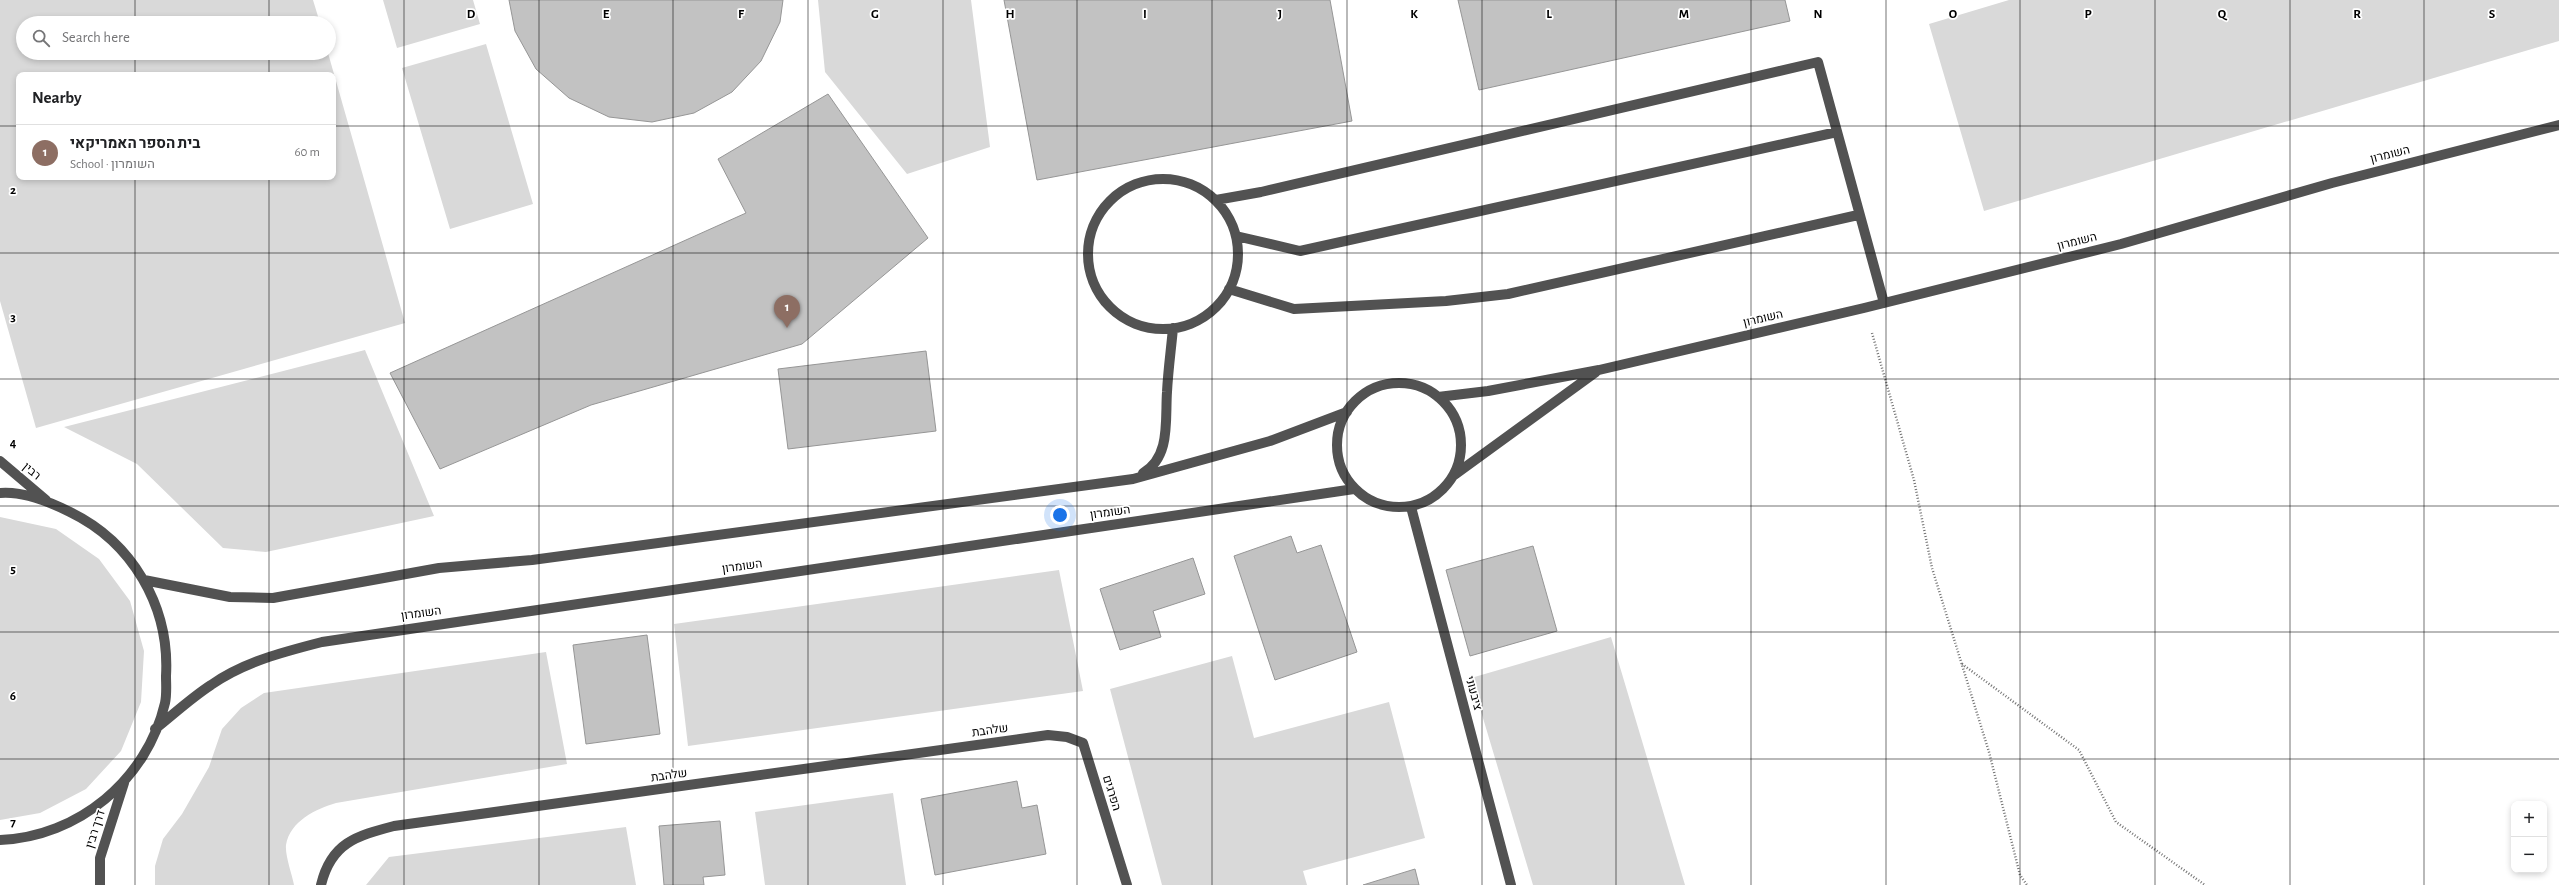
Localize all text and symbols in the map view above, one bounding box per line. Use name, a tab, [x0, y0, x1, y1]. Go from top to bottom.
text: D	[467, 8, 476, 21]
text: E	[603, 8, 610, 21]
text: F	[738, 8, 745, 21]
text: G	[871, 8, 879, 21]
text: H	[1005, 8, 1015, 21]
text: I	[1143, 8, 1147, 21]
text: J	[1278, 8, 1282, 21]
text: K	[1410, 8, 1418, 21]
text: L	[1546, 8, 1552, 21]
text: M	[1679, 8, 1689, 21]
text: N	[1813, 8, 1823, 21]
text: O	[1949, 8, 1958, 21]
text: P	[2084, 8, 2092, 21]
text: Q	[2218, 8, 2228, 21]
text: R	[2353, 8, 2361, 21]
text: S	[2489, 8, 2496, 21]
search box	[16, 16, 336, 60]
icon: search	[30, 27, 52, 49]
text: Search here	[62, 30, 130, 45]
text: Nearby	[32, 89, 82, 106]
text: בית הספר האמריקאי	[70, 136, 201, 151]
street label: השומרון	[2369, 143, 2411, 165]
text: 1	[43, 146, 47, 159]
text: 60 m	[294, 146, 320, 159]
text: School · השומרון	[70, 158, 155, 171]
text: 2	[10, 184, 16, 197]
street label: השומרון	[2056, 230, 2098, 252]
pin: 1	[774, 295, 800, 328]
street label: השומרון	[1742, 308, 1784, 328]
text: 3	[10, 311, 16, 324]
text: 4	[10, 437, 17, 450]
street label: רבין	[21, 460, 43, 482]
street label: השומרון	[1089, 503, 1131, 521]
your location	[1050, 505, 1070, 525]
street label: השומרון	[721, 557, 763, 575]
text: 5	[10, 563, 16, 576]
street label: השומרון	[400, 604, 442, 622]
street label: ציבעוני	[1464, 675, 1484, 712]
text: 6	[10, 690, 16, 703]
street label: שלהבת	[971, 722, 1009, 738]
street label: שלהבת	[650, 767, 688, 783]
street label: הפרגים	[1101, 774, 1123, 812]
map controls	[2511, 801, 2547, 873]
button: +	[2511, 801, 2547, 837]
street label: דרך רבין	[83, 808, 107, 850]
text: 7	[10, 816, 16, 829]
button: −	[2511, 837, 2547, 873]

